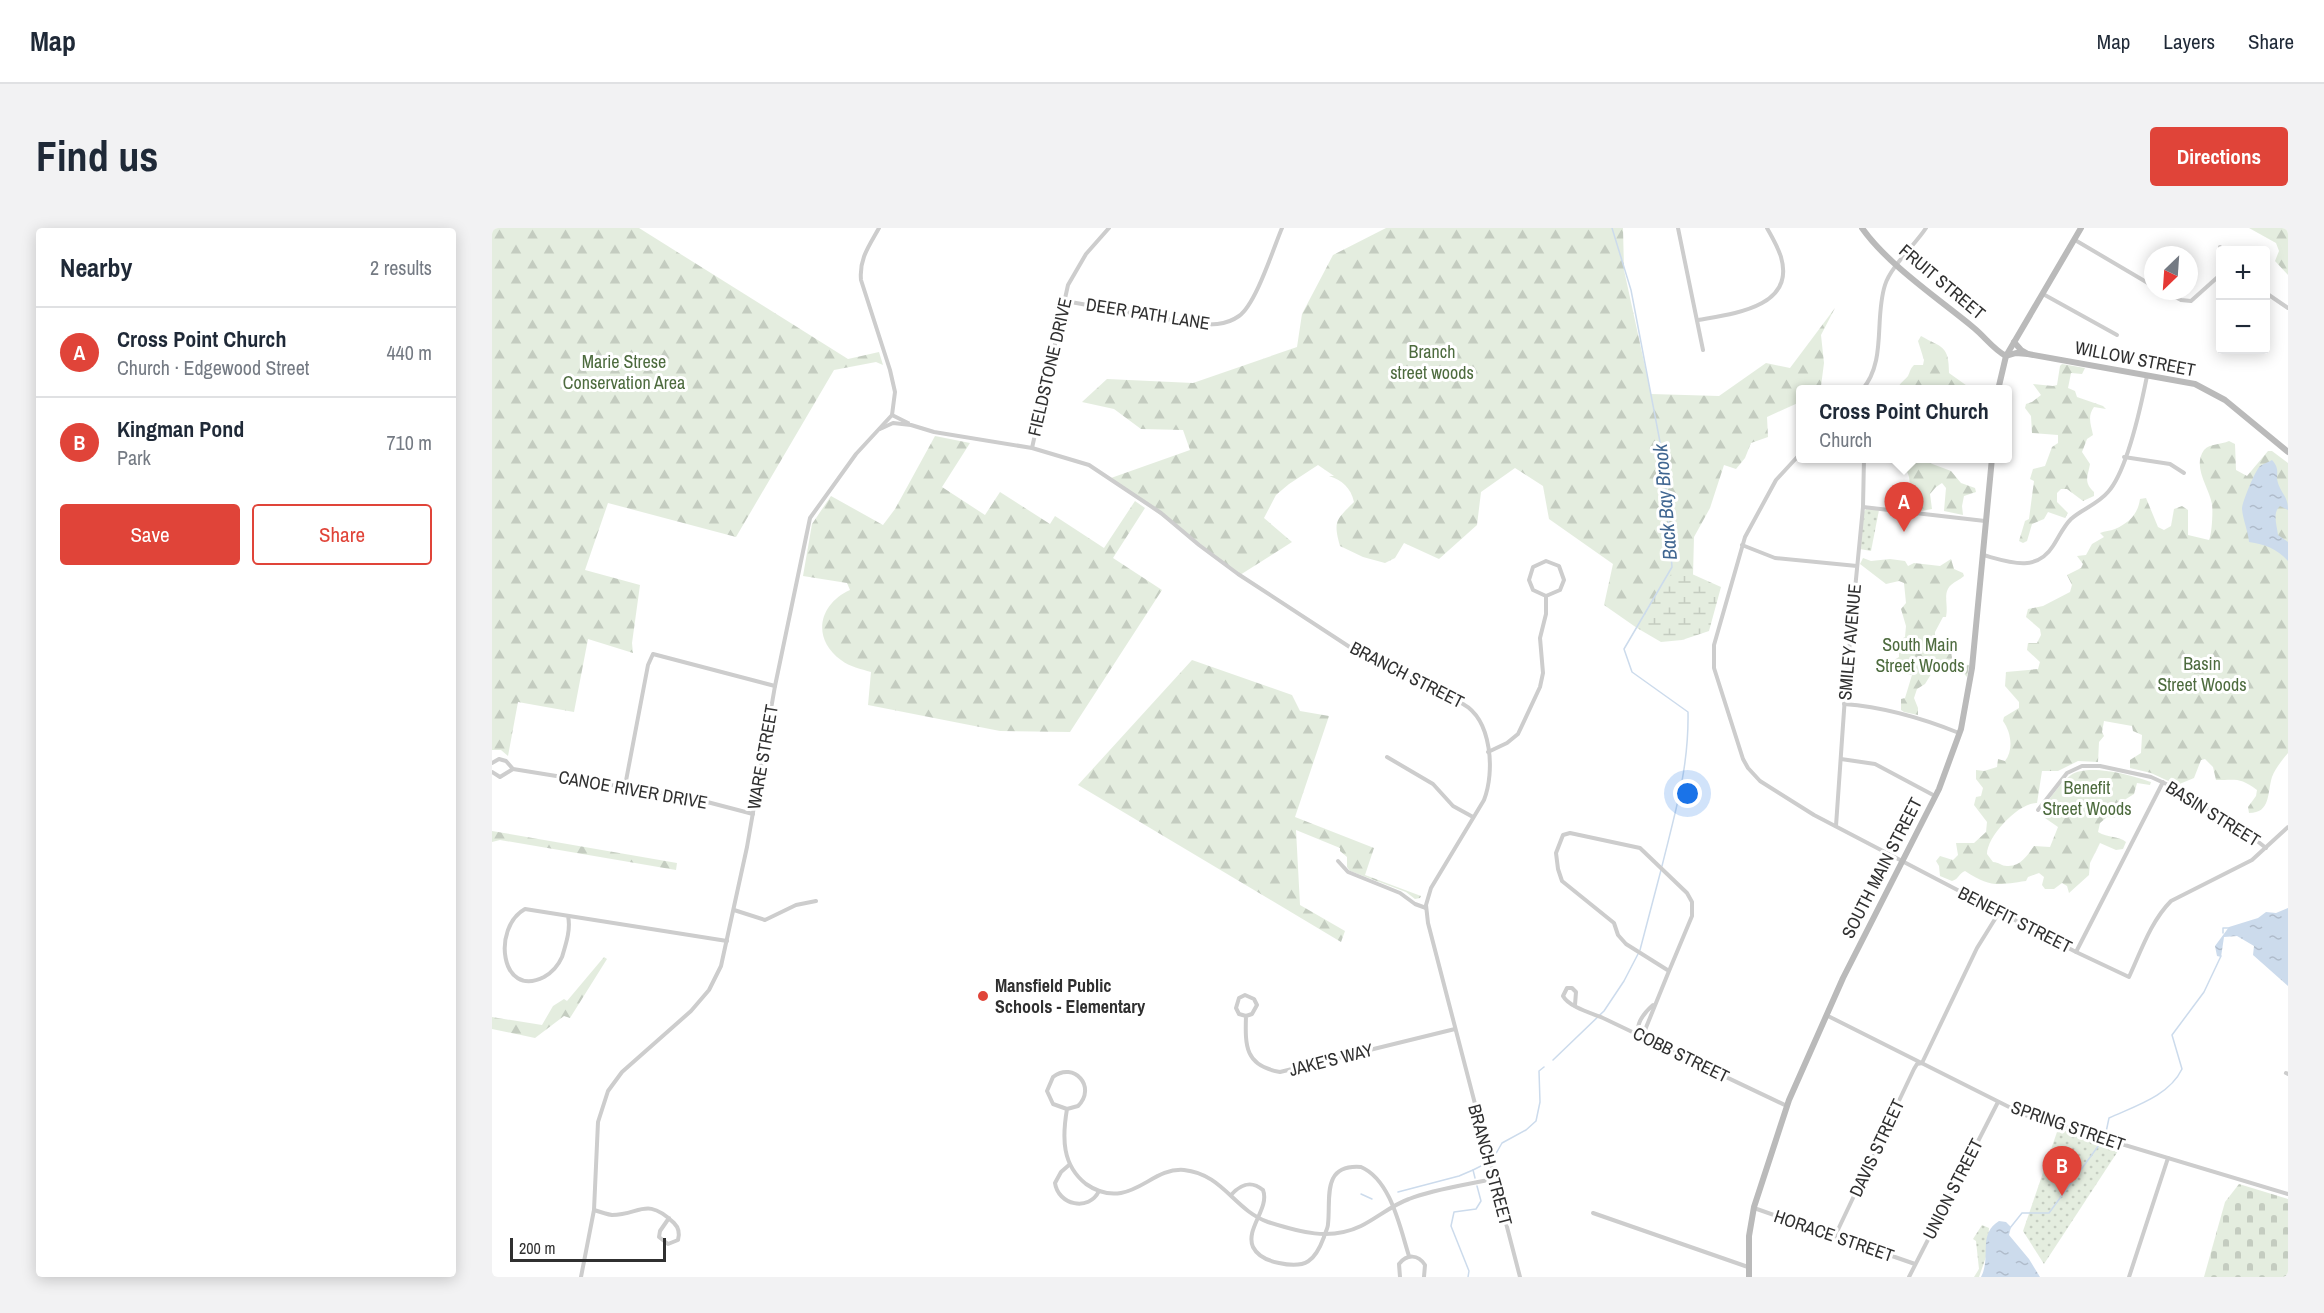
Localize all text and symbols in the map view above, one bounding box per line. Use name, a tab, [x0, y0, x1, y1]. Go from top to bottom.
text: Map	[30, 22, 76, 60]
text: Map	[2097, 27, 2130, 56]
text: Layers	[2163, 27, 2215, 56]
text: Share	[2248, 27, 2294, 56]
button: Directions	[2150, 127, 2288, 186]
text: Find us	[36, 128, 158, 184]
street label: FRUIT STREET	[1894, 238, 1991, 325]
north arrow	[2144, 246, 2198, 300]
map controls	[2216, 246, 2270, 354]
button: +	[2216, 246, 2270, 300]
text: Nearby	[60, 250, 132, 285]
text: 2 results	[370, 254, 432, 281]
street label: DEER PATH LANE	[1084, 291, 1212, 336]
street label: FIELDSTONE DRIVE	[1021, 295, 1078, 439]
button: −	[2216, 300, 2270, 354]
text: Cross Point Church	[117, 324, 286, 354]
street label: WILLOW STREET	[2073, 335, 2197, 382]
text: A	[74, 339, 85, 366]
text: 440 m	[386, 339, 432, 366]
park label: Branch street woods	[1390, 339, 1474, 385]
park label: Marie Strese Conservation Area	[563, 349, 685, 395]
text: Church · Edgewood Street	[117, 354, 309, 381]
popup	[1796, 385, 2012, 463]
text: Cross Point Church	[1819, 396, 1989, 426]
text: Kingman Pond	[117, 414, 244, 444]
text: Church	[1819, 426, 1872, 453]
text: B	[74, 429, 85, 456]
text: 710 m	[386, 429, 432, 456]
water label: Back Bay Brook	[1646, 442, 1683, 561]
text: Park	[117, 444, 151, 471]
pin: A	[1884, 482, 1924, 532]
button: Save	[60, 504, 240, 565]
button: Share	[252, 504, 432, 565]
street label: SMILEY AVENUE	[1832, 583, 1867, 701]
park label: South Main Street Woods	[1875, 632, 1965, 678]
street label: BRANCH STREET	[1346, 635, 1468, 714]
park label: Basin Street Woods	[2157, 651, 2247, 697]
street label: WARE STREET	[741, 703, 784, 811]
street label: CANOE RIVER DRIVE	[557, 764, 710, 815]
park label: Benefit Street Woods	[2042, 775, 2132, 821]
street label: BASIN STREET	[2161, 775, 2265, 852]
your location	[1673, 779, 1702, 808]
street label: SOUTH MAIN STREET	[1835, 793, 1928, 943]
street label: BENEFIT STREET	[1954, 880, 2076, 959]
place label: Mansfield Public Schools - Elementary	[995, 973, 1146, 1019]
marker: Mansfield Public Schools - Elementary	[976, 989, 990, 1003]
street label: COBB STREET	[1629, 1020, 1734, 1089]
street label: JAKE'S WAY	[1286, 1037, 1376, 1082]
street label: SPRING STREET	[2008, 1094, 2128, 1157]
street label: DAVIS STREET	[1843, 1095, 1910, 1201]
street label: BRANCH STREET	[1462, 1101, 1519, 1228]
street label: UNION STREET	[1916, 1134, 1989, 1243]
pin: B	[2042, 1146, 2082, 1196]
street label: HORACE STREET	[1771, 1203, 1898, 1268]
scale bar	[510, 1235, 666, 1262]
text: 200 m	[519, 1237, 555, 1259]

